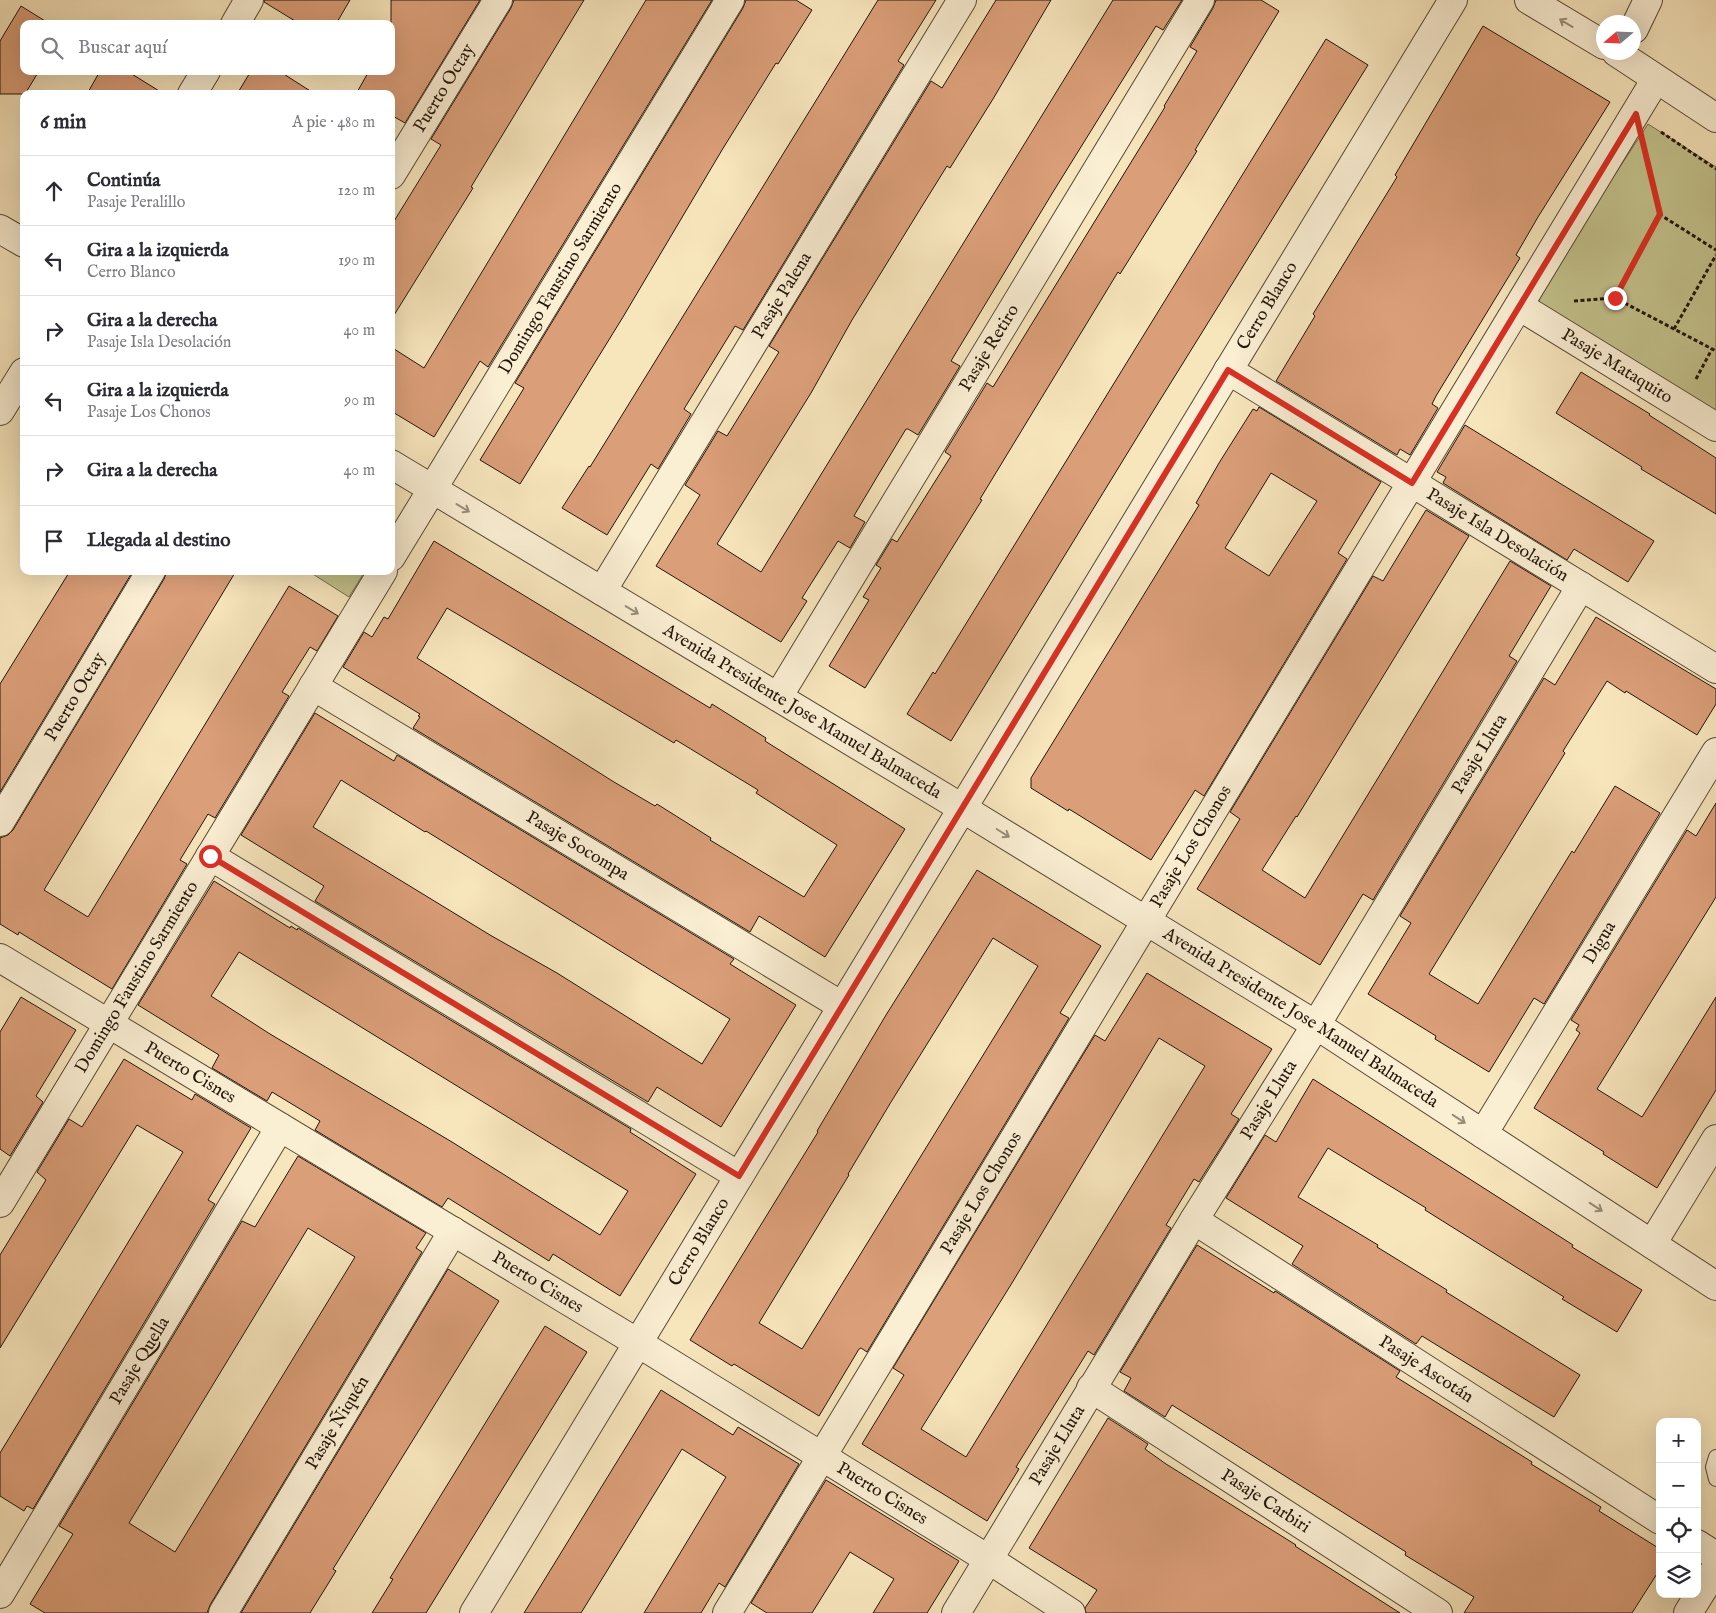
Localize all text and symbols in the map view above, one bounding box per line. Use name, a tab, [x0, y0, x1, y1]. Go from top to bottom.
north arrow	[1596, 15, 1641, 60]
one-way arrow	[1560, 17, 1574, 27]
search box	[20, 20, 395, 75]
icon: search	[38, 34, 66, 62]
text: Buscar aquí	[78, 36, 167, 60]
street label: Puerto Octay	[408, 39, 480, 137]
text: 6 min	[40, 109, 86, 136]
text: A pie · 480 m	[292, 113, 375, 133]
text: Continúa	[87, 169, 161, 193]
icon: ahead	[40, 177, 68, 205]
street label: Domingo Faustino Sarmiento	[493, 178, 628, 379]
text: 120 m	[338, 181, 375, 201]
text: Pasaje Peralillo	[87, 193, 185, 213]
text: Gira a la izquierda	[87, 239, 229, 263]
icon: left	[40, 247, 68, 275]
street label: Pasaje Palena	[747, 248, 817, 343]
text: 190 m	[338, 251, 375, 271]
street label: Cerro Blanco	[1232, 257, 1303, 354]
text: Cerro Blanco	[87, 263, 176, 283]
route end	[1604, 287, 1627, 310]
street label: Pasaje Retiro	[954, 300, 1025, 396]
text: Gira a la derecha	[87, 309, 217, 333]
icon: right	[40, 317, 68, 345]
text: 40 m	[343, 321, 375, 341]
street label: Pasaje Mataquito	[1557, 323, 1677, 409]
text: Pasaje Isla Desolación	[87, 333, 231, 353]
text: Gira a la izquierda	[87, 379, 229, 403]
icon: left	[40, 387, 68, 415]
text: 90 m	[344, 391, 375, 411]
text: Pasaje Los Chonos	[87, 403, 211, 423]
icon: right	[40, 457, 68, 485]
text: Gira a la derecha	[87, 459, 217, 483]
text: 40 m	[343, 461, 375, 481]
street label: Pasaje Isla Desolación	[1422, 483, 1573, 588]
one-way arrow	[456, 502, 470, 513]
icon: arrive	[40, 527, 68, 555]
text: Llegada al destino	[87, 529, 230, 553]
one-way arrow	[625, 605, 639, 615]
street label: Avenida Presidente Jose Manuel Balmaceda	[658, 618, 946, 805]
street label: Puerto Octay	[40, 648, 111, 746]
street label: Pasaje Lluta	[1447, 710, 1513, 798]
street label: Pasaje Los Chonos	[1145, 781, 1237, 912]
street label: Pasaje Socompa	[522, 806, 633, 886]
one-way arrow	[996, 829, 1010, 839]
route start	[199, 845, 222, 868]
street label: Domingo Faustino Sarmiento	[70, 877, 204, 1078]
street label: Digua	[1578, 917, 1622, 968]
street label: Avenida Presidente Jose Manuel Balmaceda	[1158, 922, 1443, 1113]
street label: Puerto Cisnes	[140, 1036, 240, 1109]
street label: Pasaje Lluta	[1236, 1056, 1303, 1144]
one-way arrow	[1452, 1114, 1466, 1124]
street label: Pasaje Los Chonos	[935, 1127, 1027, 1259]
street label: Cerro Blanco	[663, 1193, 735, 1291]
one-way arrow	[1588, 1203, 1602, 1213]
street label: Puerto Cisnes	[488, 1246, 588, 1319]
street label: Pasaje Quella	[105, 1312, 175, 1409]
street label: Pasaje Ascotán	[1374, 1330, 1478, 1409]
street label: Pasaje Ñiquén	[301, 1372, 375, 1474]
street label: Pasaje Lluta	[1024, 1401, 1091, 1490]
map controls	[1656, 1418, 1701, 1598]
button: +	[1656, 1418, 1701, 1463]
street label: Puerto Cisnes	[832, 1457, 932, 1530]
button: −	[1656, 1463, 1701, 1508]
street label: Pasaje Carbiri	[1217, 1464, 1315, 1539]
button: locate	[1656, 1508, 1701, 1553]
button: layers	[1656, 1553, 1701, 1598]

